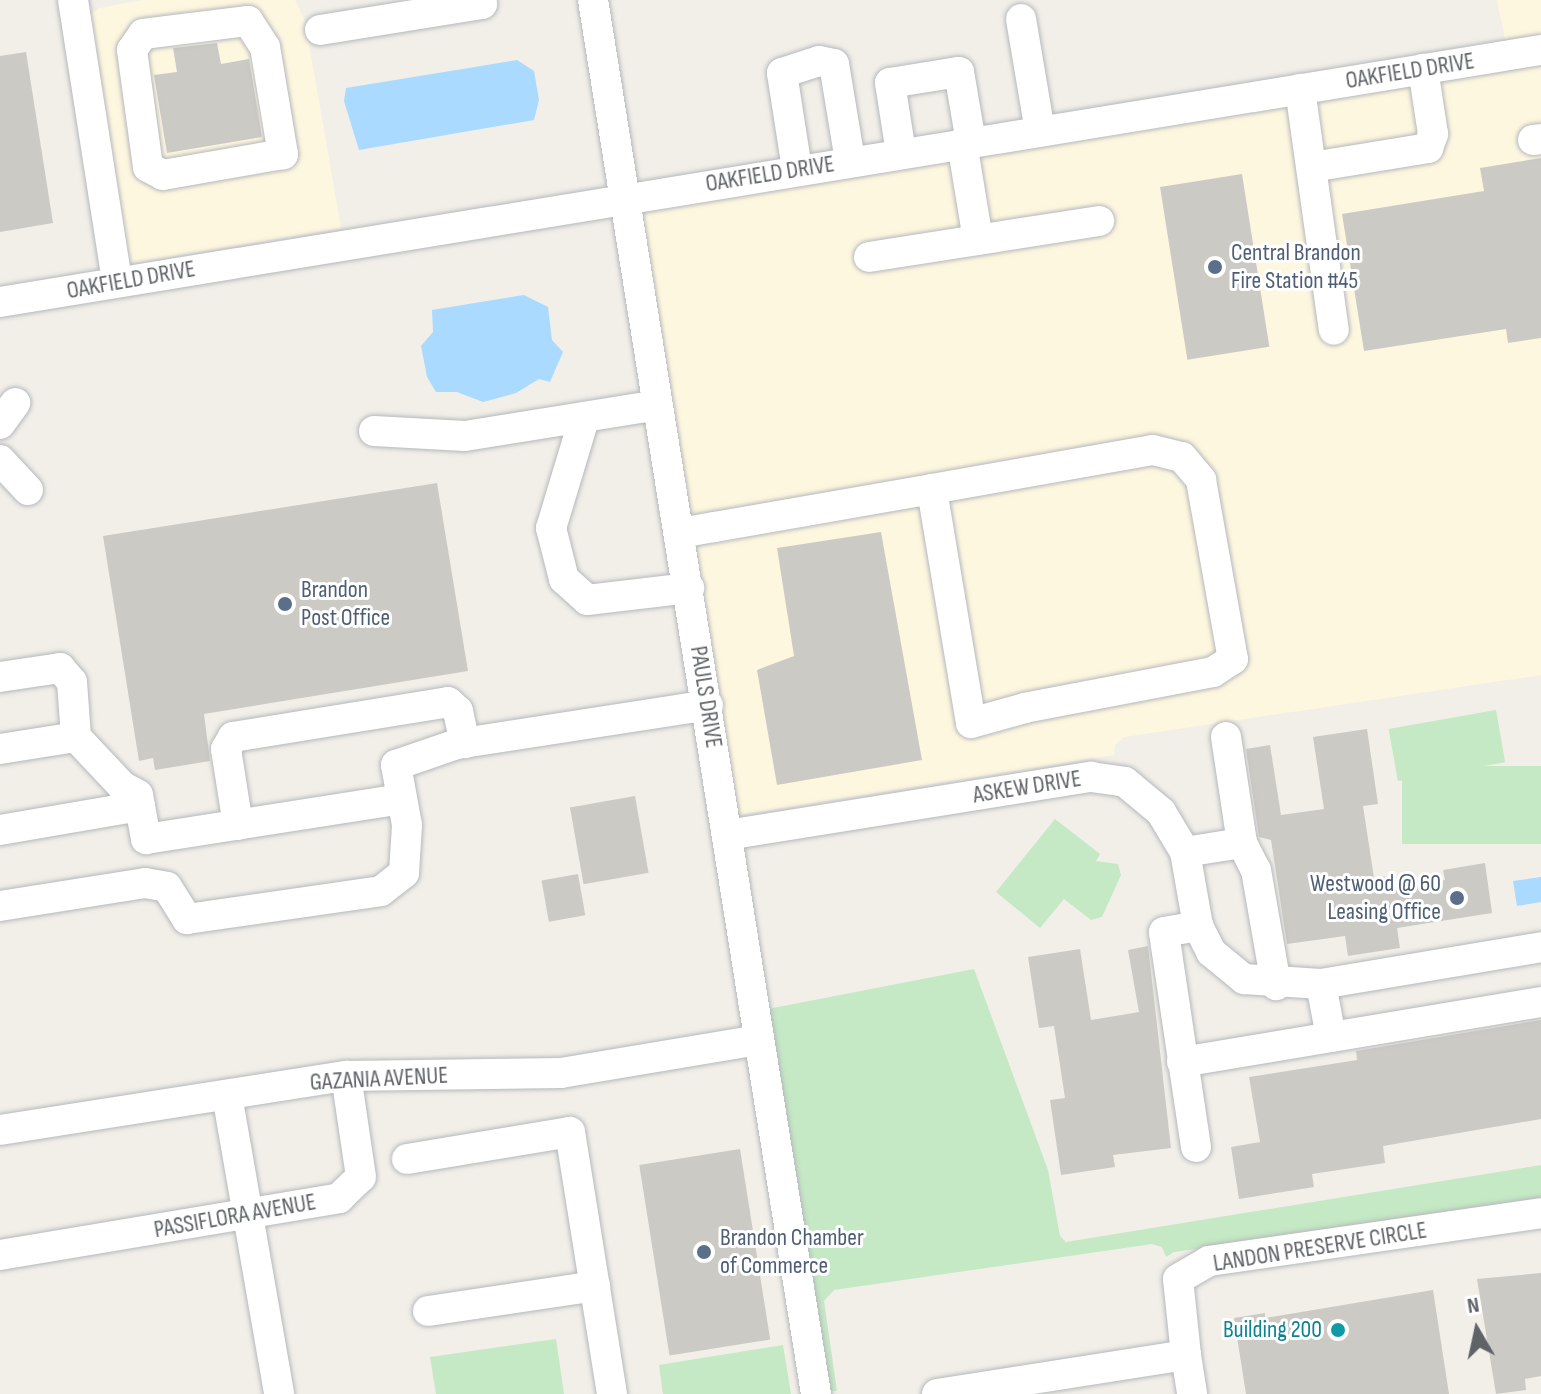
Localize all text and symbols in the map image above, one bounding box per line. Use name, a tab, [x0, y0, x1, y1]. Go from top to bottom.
street label: OAKFIELD DRIVE	[1344, 47, 1476, 95]
street label: OAKFIELD DRIVE	[704, 150, 836, 198]
place label: Central Brandon Fire Station #45	[1231, 239, 1361, 295]
street label: OAKFIELD DRIVE	[65, 255, 197, 305]
marker: Central Brandon Fire Station #45	[1206, 258, 1224, 276]
place label: Brandon Post Office	[301, 576, 390, 632]
marker: Brandon Post Office	[276, 595, 294, 613]
street label: PAULS DRIVE	[684, 644, 728, 750]
street label: ASKEW DRIVE	[971, 764, 1083, 810]
place label: Westwood @ 60 Leasing Office	[1310, 870, 1441, 926]
marker: Westwood @ 60 Leasing Office	[1448, 889, 1466, 907]
street label: GAZANIA AVENUE	[309, 1061, 449, 1097]
street label: PASSIFLORA AVENUE	[152, 1188, 318, 1244]
street label: LANDON PRESERVE CIRCLE	[1211, 1216, 1429, 1278]
place label: Brandon Chamber of Commerce	[720, 1224, 864, 1280]
marker: Brandon Chamber of Commerce	[695, 1243, 713, 1261]
north arrow	[1437, 1290, 1517, 1370]
text: N	[1465, 1292, 1481, 1320]
place label: Building 200	[1223, 1316, 1322, 1344]
marker: Building 200	[1329, 1321, 1347, 1339]

